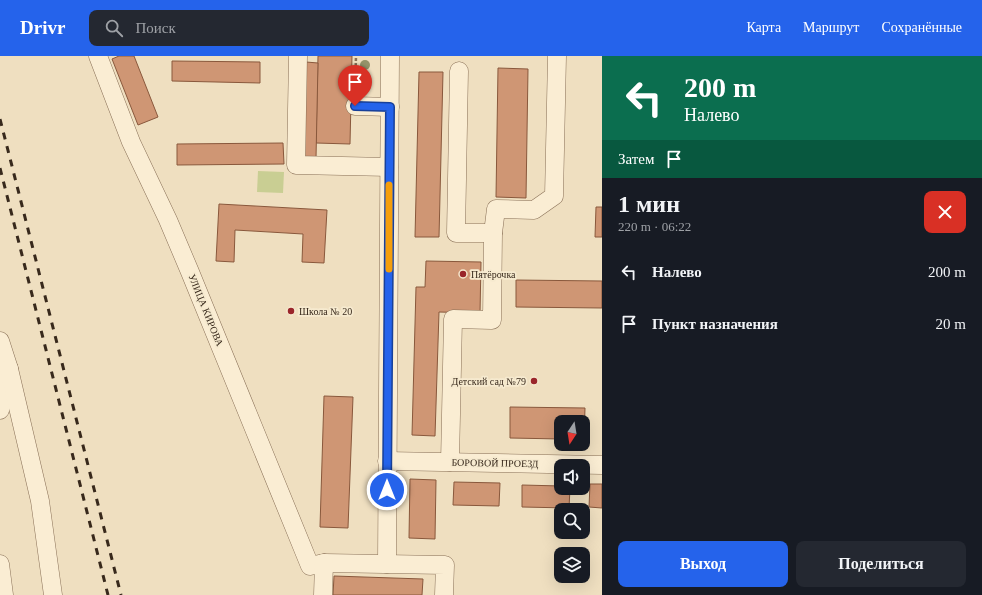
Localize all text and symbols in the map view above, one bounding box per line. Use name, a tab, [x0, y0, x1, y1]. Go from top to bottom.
search box	[89, 10, 369, 46]
text: Drivr	[20, 17, 65, 38]
icon: search	[103, 17, 125, 39]
text: Поиск	[135, 20, 176, 36]
text: Карта	[746, 20, 781, 35]
text: Маршрут	[803, 20, 859, 35]
text: Сохранённые	[881, 20, 962, 35]
pin	[338, 65, 372, 106]
icon: arrive	[344, 71, 366, 93]
icon: left	[618, 72, 670, 124]
text: 200 m	[684, 72, 756, 103]
text: Налево	[684, 105, 740, 125]
icon: arrive	[663, 148, 685, 170]
text: Затем	[618, 151, 655, 167]
text: 1 мин	[618, 191, 680, 217]
button: close	[924, 191, 966, 233]
text: 220 m · 06:22	[618, 219, 691, 234]
icon: left	[618, 261, 640, 283]
text: Налево	[652, 264, 702, 280]
text: 200 m	[928, 264, 966, 280]
marker: Пятёрочка	[458, 269, 468, 279]
place label: Пятёрочка	[471, 269, 516, 280]
street label: УЛИЦА КИРОВА	[186, 272, 226, 348]
marker: Школа № 20	[286, 306, 296, 316]
place label: Школа № 20	[299, 306, 352, 317]
icon: arrive	[618, 313, 640, 335]
text: Пункт назначения	[652, 316, 778, 332]
text: 20 m	[936, 316, 966, 332]
place label: Детский сад №79	[451, 376, 526, 387]
marker: Детский сад №79	[529, 376, 539, 386]
north arrow	[554, 415, 590, 451]
map controls	[554, 415, 590, 583]
street label: БОРОВОЙ ПРОЕЗД	[451, 457, 539, 469]
button: sound	[554, 459, 590, 495]
position arrow	[366, 469, 408, 511]
button: search	[554, 503, 590, 539]
button: Выход	[618, 541, 788, 587]
button: Поделиться	[796, 541, 966, 587]
button: layers	[554, 547, 590, 583]

